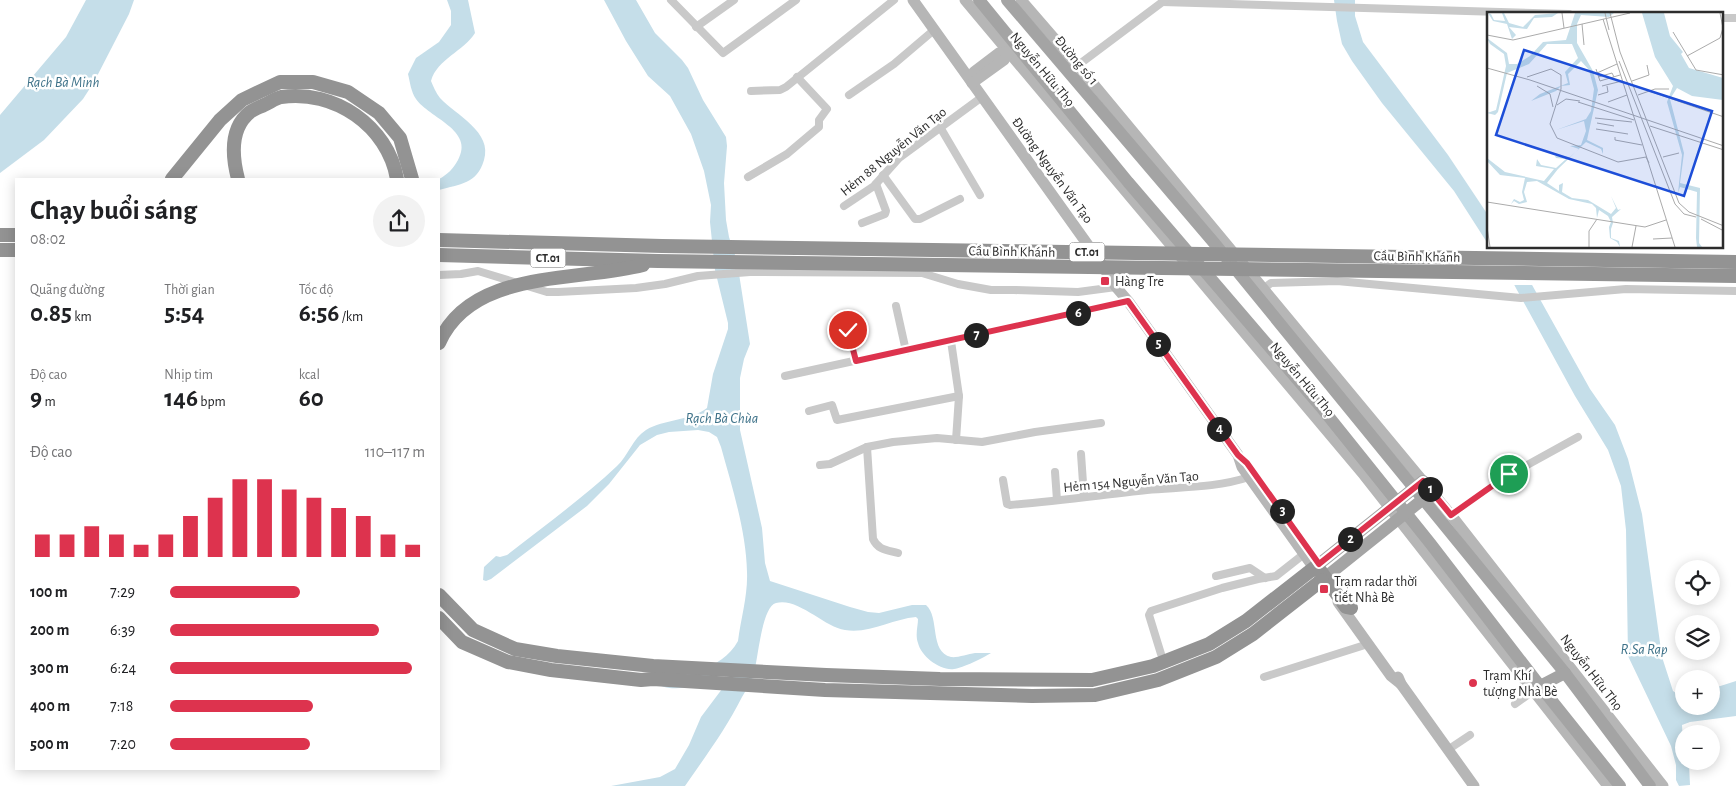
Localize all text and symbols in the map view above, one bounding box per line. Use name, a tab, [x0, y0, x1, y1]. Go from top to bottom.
inset map	[1487, 12, 1724, 249]
street label: Nguyễn Hữu Thọ	[1007, 29, 1079, 109]
street label: Đường số 1	[1052, 33, 1101, 88]
water label: Rạch Bà Minh	[26, 75, 100, 90]
street label: Hẻm 88 Nguyễn Văn Tạo	[837, 103, 949, 199]
street label: Đường Nguyễn Văn Tạo	[1009, 114, 1097, 226]
button: share	[373, 195, 425, 247]
text: Chạy buổi sáng	[30, 197, 197, 225]
text: 08:02	[30, 231, 65, 247]
road number: CT.01	[1070, 242, 1104, 262]
street label: Cầu Bình Khánh	[969, 243, 1055, 260]
road number: CT.01	[530, 248, 566, 268]
street label: Cầu Bình Khánh	[1374, 248, 1460, 265]
marker: Hàng Tre	[1099, 275, 1111, 287]
place label: Hàng Tre	[1115, 275, 1164, 289]
text: Quãng đường	[30, 283, 104, 297]
text: Thời gian	[164, 283, 215, 297]
text: Tốc độ	[299, 283, 333, 297]
pin: 6	[1066, 300, 1090, 326]
text: 0.85	[30, 301, 72, 326]
text: 5:54	[164, 301, 204, 326]
text: 6:56	[299, 301, 339, 326]
text: 6	[1075, 306, 1082, 320]
pin	[827, 309, 869, 351]
text: km	[72, 310, 92, 324]
text: /km	[339, 310, 363, 324]
icon: check	[834, 316, 862, 344]
pin: 7	[964, 322, 988, 348]
text: 7	[973, 328, 980, 342]
pin: 5	[1146, 332, 1170, 356]
text: 5	[1155, 337, 1162, 351]
street label: Nguyễn Hữu Thọ	[1267, 339, 1339, 419]
text: Độ cao	[30, 368, 67, 382]
text: Nhịp tim	[164, 368, 213, 382]
text: kcal	[299, 368, 320, 382]
text: 9	[30, 386, 42, 411]
text: 146	[164, 386, 198, 411]
text: 60	[299, 386, 324, 411]
text: m	[42, 395, 56, 409]
text: bpm	[198, 395, 226, 409]
water label: Rạch Bà Chùa	[686, 411, 758, 426]
pin: 4	[1206, 416, 1232, 442]
text: 4	[1216, 422, 1223, 436]
text: Độ cao	[30, 444, 72, 460]
text: 110–117 m	[365, 444, 425, 460]
pin	[1488, 453, 1530, 495]
icon: arrive	[1495, 460, 1523, 488]
street label: Hẻm 154 Nguyễn Văn Tạo	[1063, 467, 1200, 495]
pin: 1	[1418, 476, 1442, 502]
text: 1	[1428, 482, 1433, 496]
pin: 3	[1270, 498, 1294, 524]
text: 3	[1279, 504, 1286, 518]
pin: 2	[1338, 526, 1362, 552]
text: 2	[1347, 532, 1354, 546]
map controls	[1675, 560, 1720, 770]
button: locate	[1675, 560, 1720, 605]
place label: Trạm radar thời tiết Nhà Bè	[1334, 575, 1417, 605]
marker: Trạm radar thời tiết Nhà Bè	[1318, 583, 1330, 595]
text: 100 m	[30, 584, 68, 600]
text: 7:29	[110, 584, 135, 600]
button: layers	[1675, 615, 1720, 660]
text: 200 m	[30, 622, 70, 638]
text: 6:39	[110, 622, 135, 638]
street label: Nguyễn Hữu Thọ	[1557, 631, 1627, 713]
water label: R.Sa Rạp	[1620, 642, 1668, 657]
text: 300 m	[30, 660, 69, 676]
text: 6:24	[110, 660, 136, 676]
place label: Trạm Khí tượng Nhà Bè	[1483, 669, 1557, 699]
button: +	[1675, 670, 1720, 715]
marker: Trạm Khí tượng Nhà Bè	[1467, 677, 1479, 689]
text: 400 m	[30, 698, 70, 714]
text: 7:18	[110, 698, 133, 714]
button: −	[1675, 725, 1720, 770]
text: 500 m	[30, 736, 69, 752]
text: 7:20	[110, 736, 136, 752]

